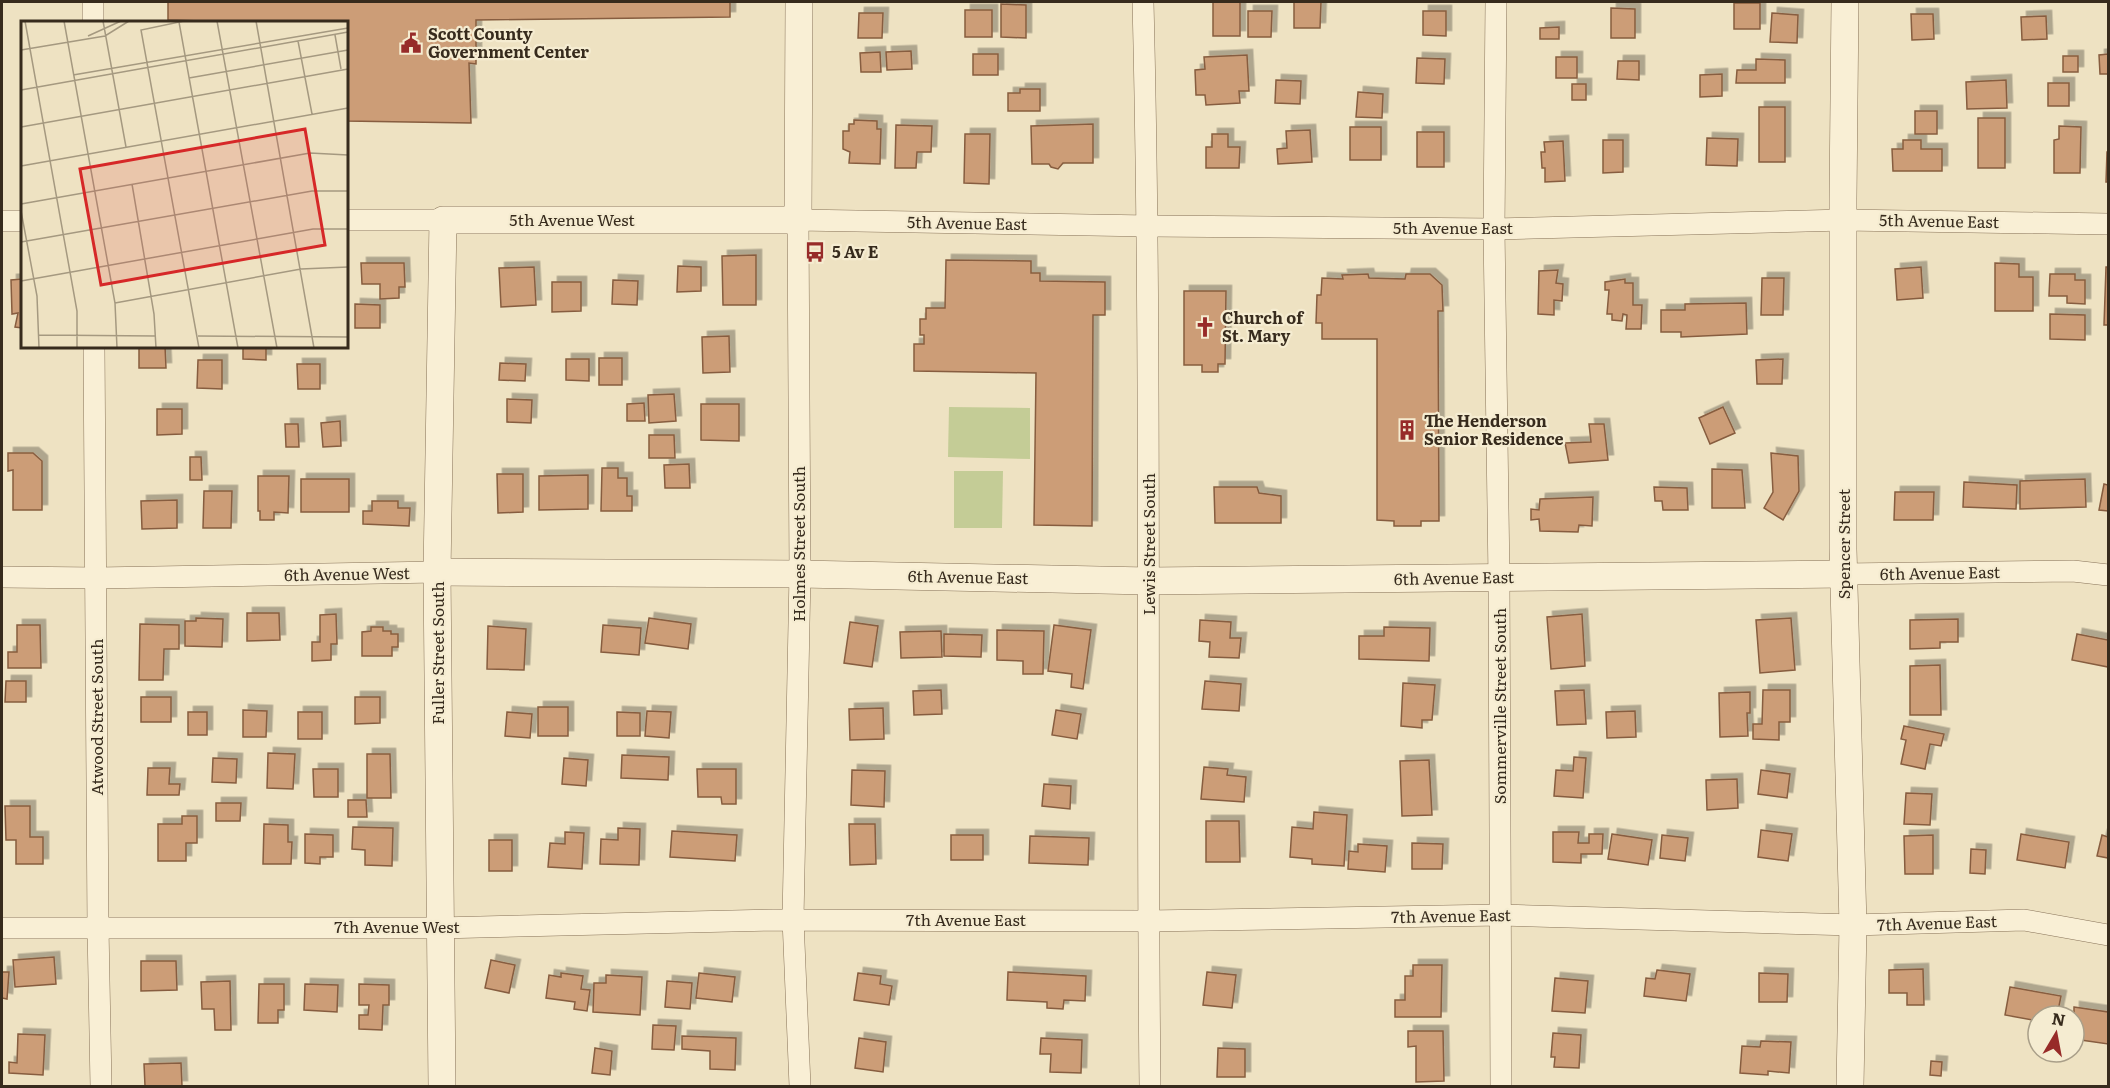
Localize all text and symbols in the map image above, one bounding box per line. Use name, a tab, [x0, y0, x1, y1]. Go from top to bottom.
inset map	[21, 21, 348, 348]
place label: Scott County Government Center	[428, 21, 589, 63]
public building icon: Scott County Government Center	[399, 31, 423, 55]
street label: 5th Avenue West	[509, 207, 635, 231]
street label: 5th Avenue East	[1879, 207, 2000, 233]
street label: 5th Avenue East	[907, 209, 1028, 235]
street label: 5th Avenue East	[1393, 215, 1514, 239]
place label: 5 Av E	[832, 239, 879, 263]
bus stop icon: 5 Av E	[803, 240, 827, 264]
place label: Church of St. Mary	[1222, 305, 1305, 347]
church icon: Church of St. Mary	[1193, 315, 1217, 339]
place label: The Henderson Senior Residence	[1424, 408, 1564, 450]
building icon: The Henderson Senior Residence	[1395, 418, 1419, 442]
street label: Holmes Street South	[786, 466, 810, 622]
street label: Lewis Street South	[1136, 472, 1160, 615]
street label: Spencer Street	[1831, 488, 1855, 599]
street label: 6th Avenue East	[1880, 559, 2001, 585]
street label: 6th Avenue West	[284, 560, 411, 586]
street label: 6th Avenue East	[908, 563, 1029, 589]
street label: 6th Avenue East	[1394, 564, 1515, 590]
street label: Fuller Street South	[425, 581, 449, 725]
street label: Sommerville Street South	[1487, 607, 1511, 804]
street label: Atwood Street South	[84, 638, 108, 796]
street label: 7th Avenue East	[1391, 902, 1512, 928]
street label: 7th Avenue East	[906, 907, 1027, 931]
street label: 7th Avenue East	[1877, 908, 1998, 936]
street label: 7th Avenue West	[334, 914, 460, 938]
north arrow	[2026, 1004, 2086, 1064]
text: N	[2050, 1005, 2067, 1031]

